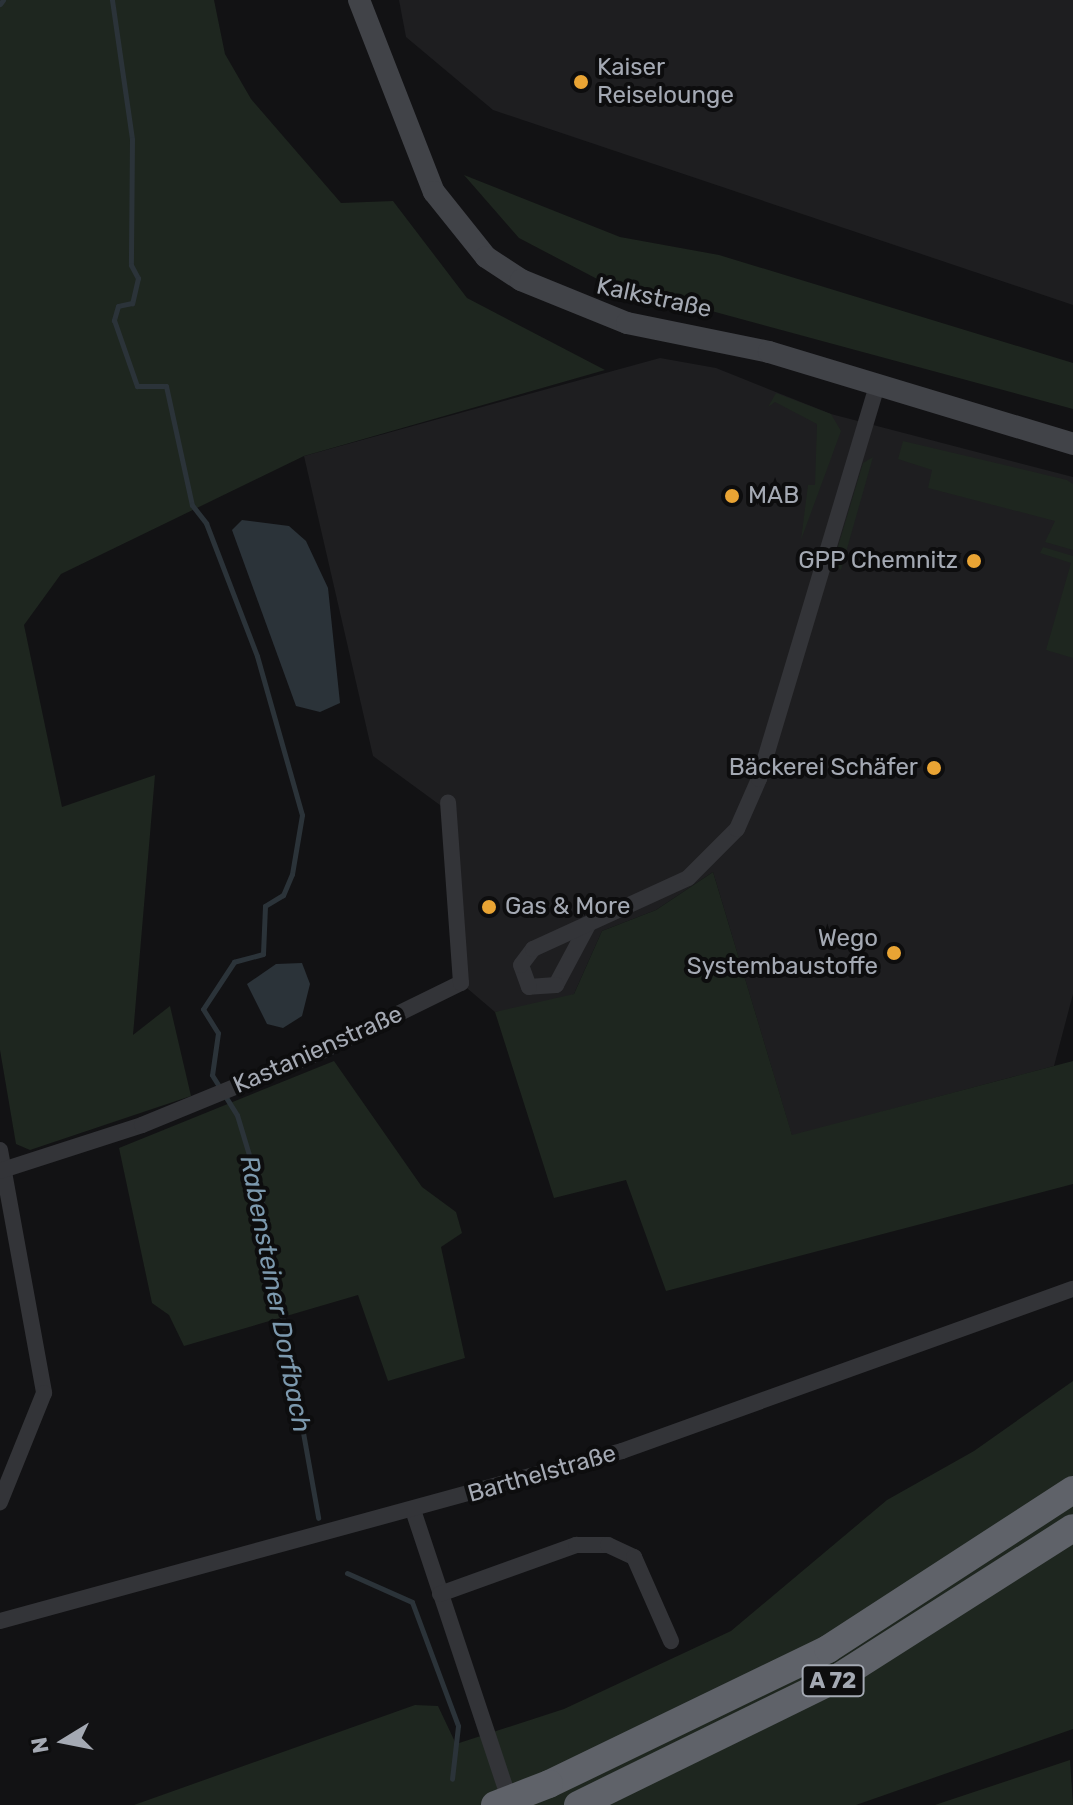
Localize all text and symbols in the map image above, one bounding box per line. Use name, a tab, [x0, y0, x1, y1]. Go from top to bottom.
place label: Kaiser Reiselounge	[597, 54, 734, 110]
marker: Kaiser Reiselounge	[572, 73, 590, 91]
street label: Kalkstraße	[594, 272, 714, 324]
place label: MAB	[748, 482, 799, 510]
marker: MAB	[723, 487, 741, 505]
place label: GPP Chemnitz	[798, 547, 958, 575]
marker: GPP Chemnitz	[965, 552, 983, 570]
place label: Bäckerei Schäfer	[729, 754, 918, 782]
marker: Bäckerei Schäfer	[925, 759, 943, 777]
place label: Gas & More	[505, 893, 630, 921]
marker: Gas & More	[480, 898, 498, 916]
place label: Wego Systembaustoffe	[687, 925, 878, 981]
marker: Wego Systembaustoffe	[885, 944, 903, 962]
street label: Kastanienstraße	[229, 1000, 407, 1100]
water label: Rabensteiner Dorfbach	[233, 1153, 317, 1435]
street label: Barthelstraße	[464, 1439, 620, 1509]
road number: A 72	[801, 1663, 865, 1699]
north arrow	[24, 1701, 104, 1781]
text: N	[25, 1735, 55, 1755]

